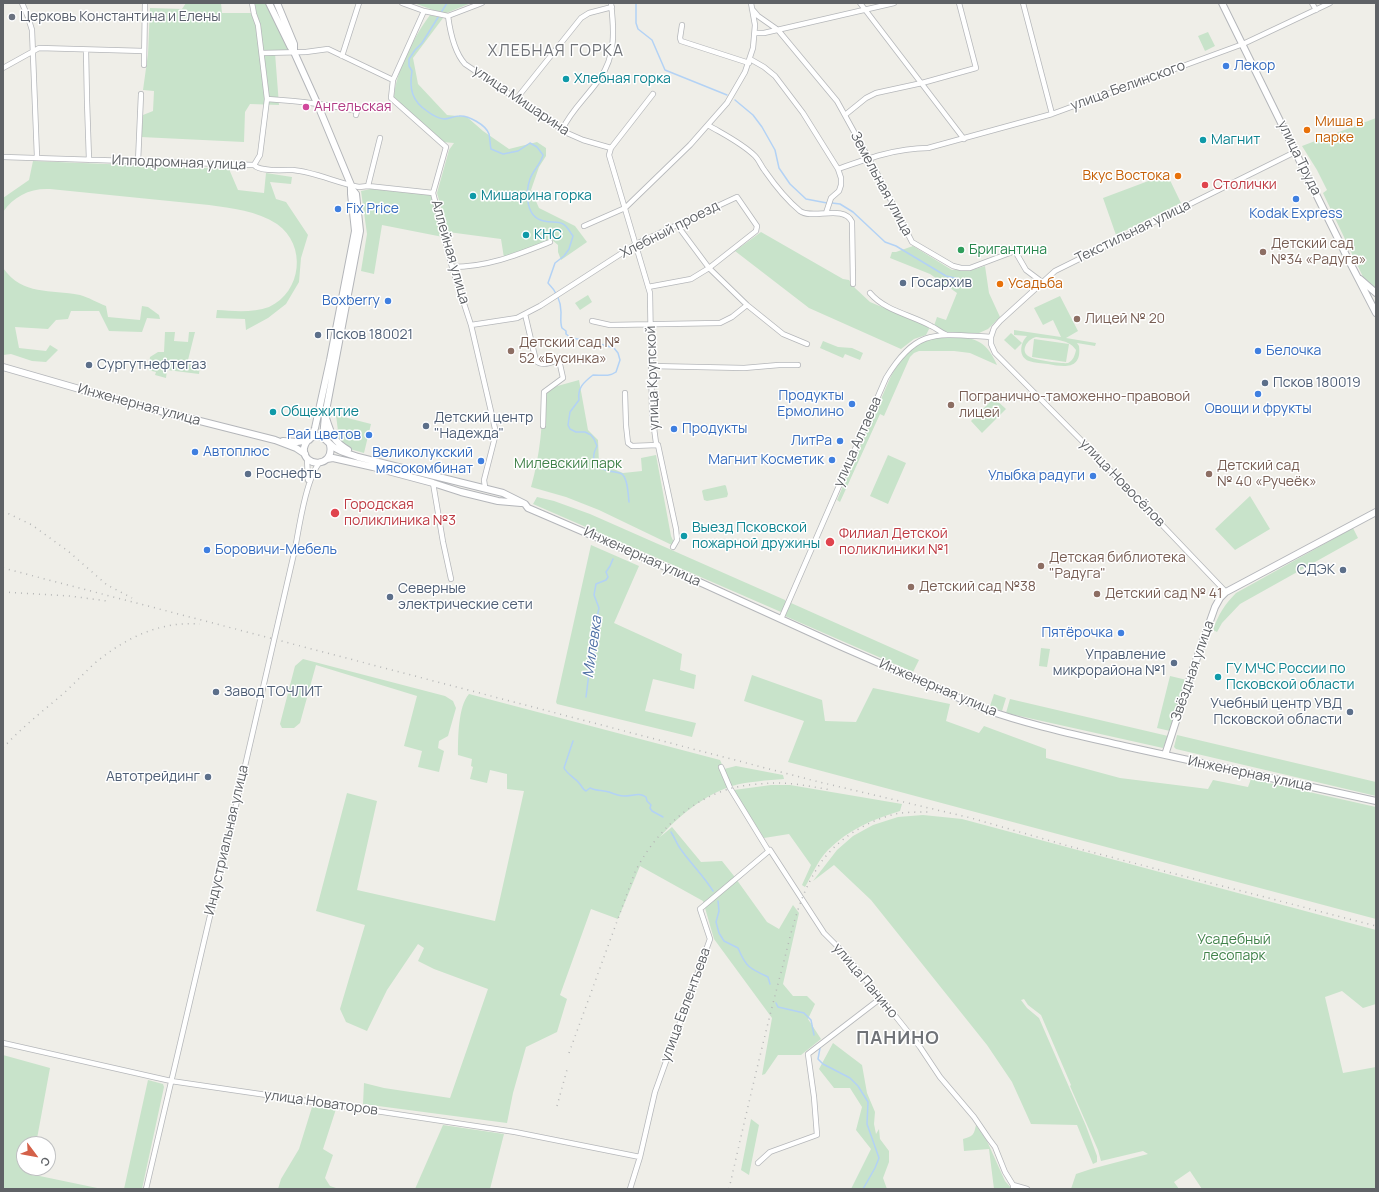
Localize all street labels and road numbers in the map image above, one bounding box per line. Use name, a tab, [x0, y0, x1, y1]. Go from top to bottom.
street label: улица Белинского	[1068, 57, 1188, 115]
street label: улица Мишарина	[470, 63, 572, 139]
street label: улица Труда	[1274, 118, 1324, 198]
street label: Земельная улица	[846, 129, 916, 239]
street label: Ипподромная улица	[111, 152, 247, 174]
street label: Текстильная улица	[1072, 197, 1194, 267]
street label: Аллейная улица	[427, 198, 473, 306]
street label: Хлебный проезд	[618, 198, 722, 262]
street label: улица Крупской	[643, 325, 663, 431]
street label: Инженерная улица	[76, 381, 202, 429]
street label: улица Алтаева	[831, 394, 885, 490]
street label: улица Новосёлов	[1076, 436, 1168, 530]
street label: Инженерная улица	[581, 524, 703, 590]
street label: Звёздная улица	[1168, 618, 1218, 724]
street label: Инженерная улица	[877, 656, 999, 720]
street label: Инженерная улица	[1186, 753, 1314, 795]
street label: Индустриальная улица	[202, 763, 252, 917]
street label: улица Панино	[829, 940, 901, 1022]
street label: улица Евлентьева	[658, 946, 714, 1064]
street label: улица Новаторов	[263, 1087, 379, 1119]

